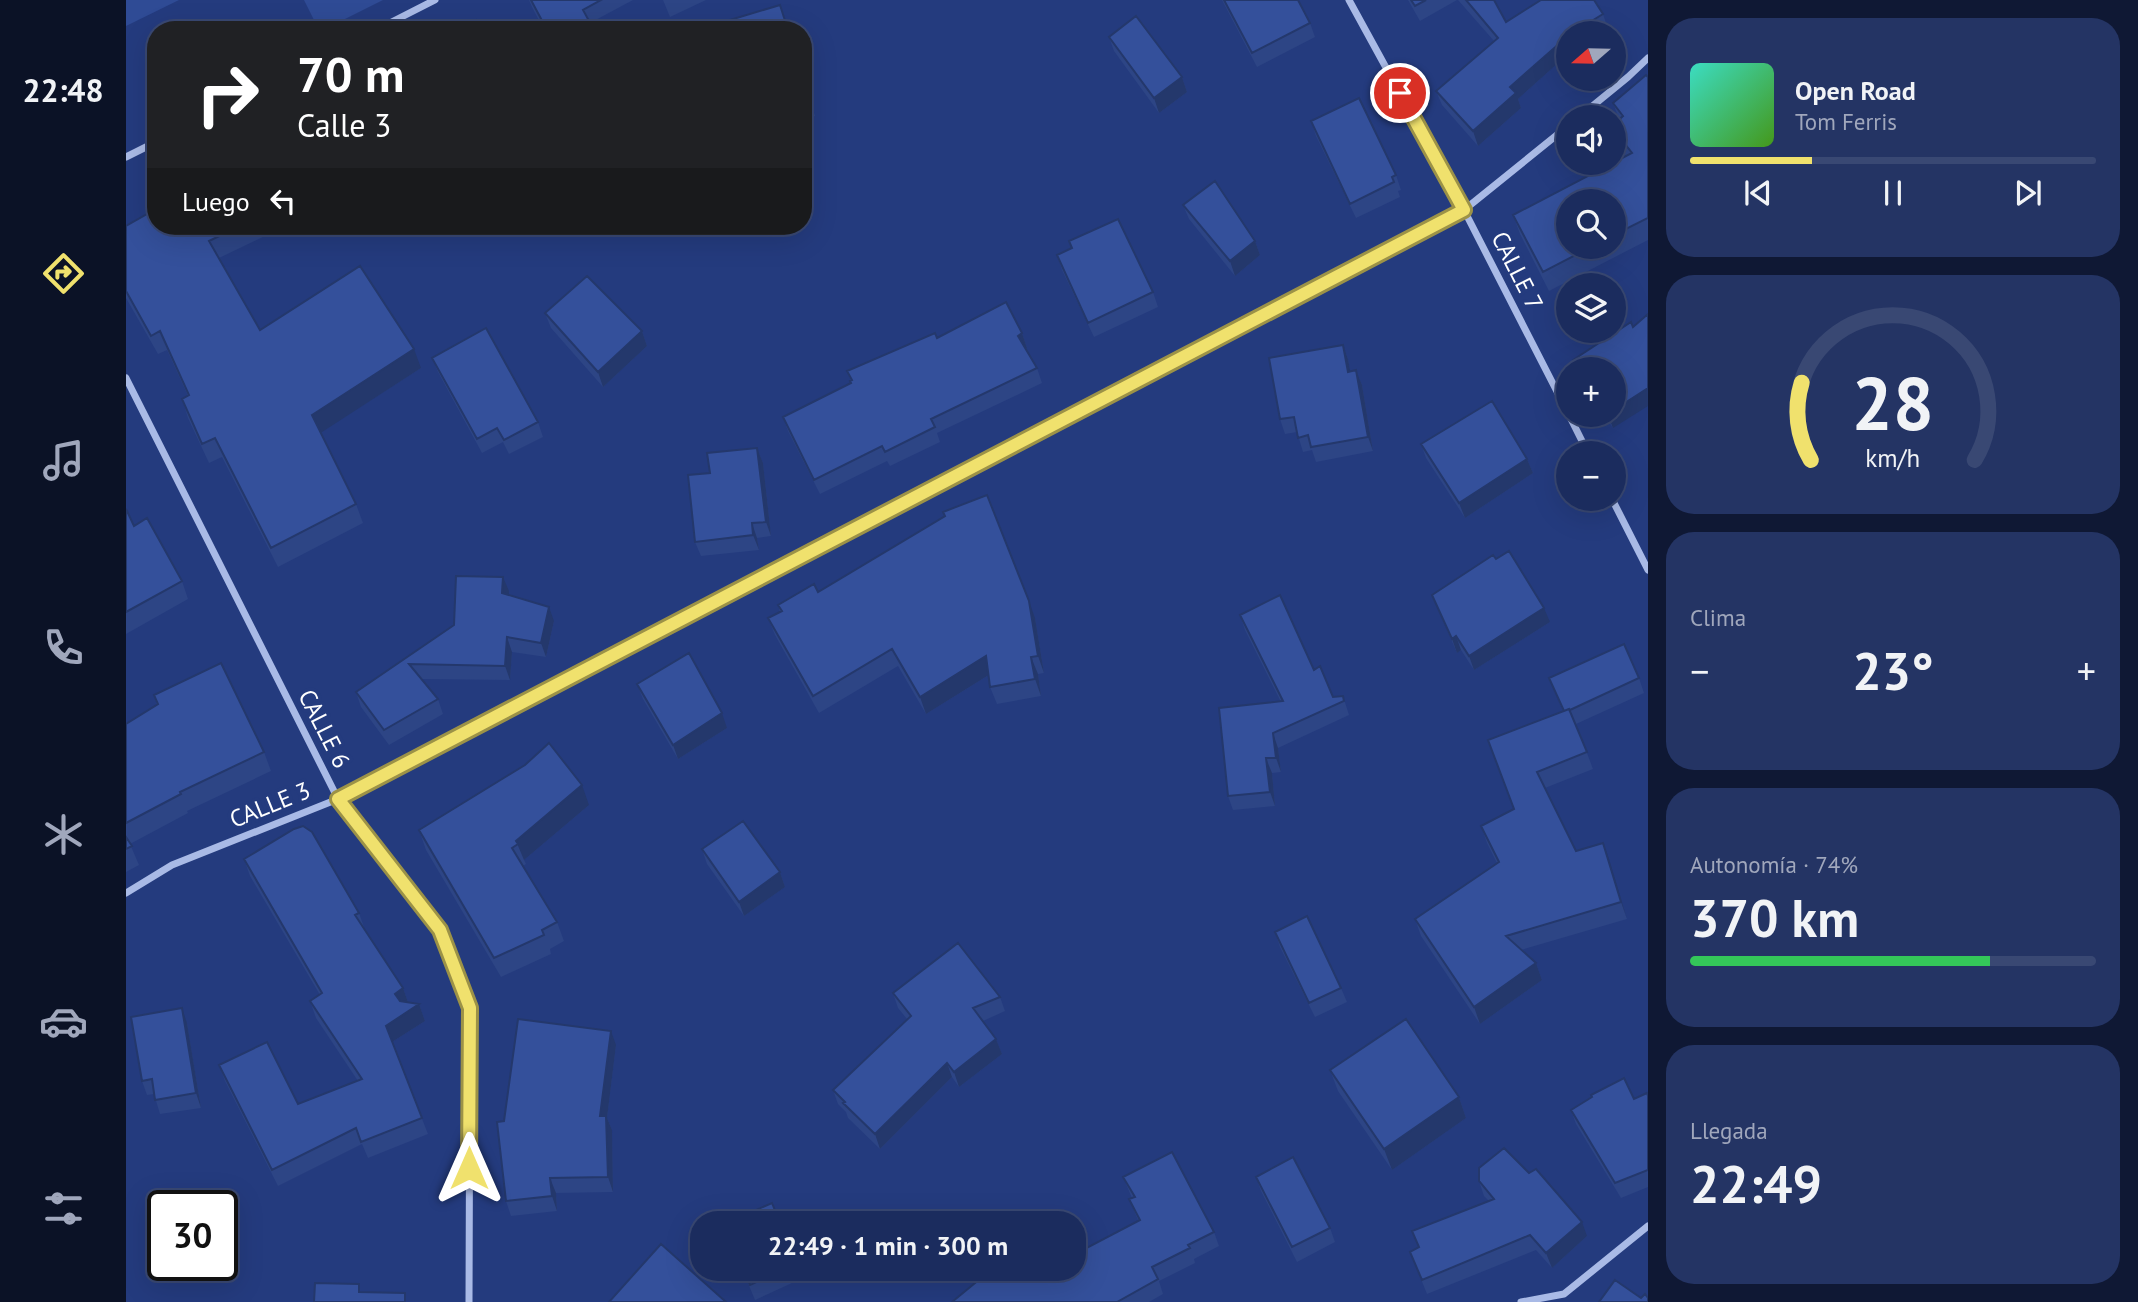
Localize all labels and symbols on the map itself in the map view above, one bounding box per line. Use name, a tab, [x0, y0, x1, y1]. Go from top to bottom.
north arrow	[1556, 21, 1626, 91]
pin	[1370, 63, 1430, 123]
street label: CALLE 7	[1485, 226, 1550, 315]
street label: CALLE 6	[292, 684, 357, 773]
street label: CALLE 3	[225, 774, 315, 835]
position arrow	[432, 1131, 506, 1205]
speed limit sign: 30	[147, 1190, 238, 1281]

